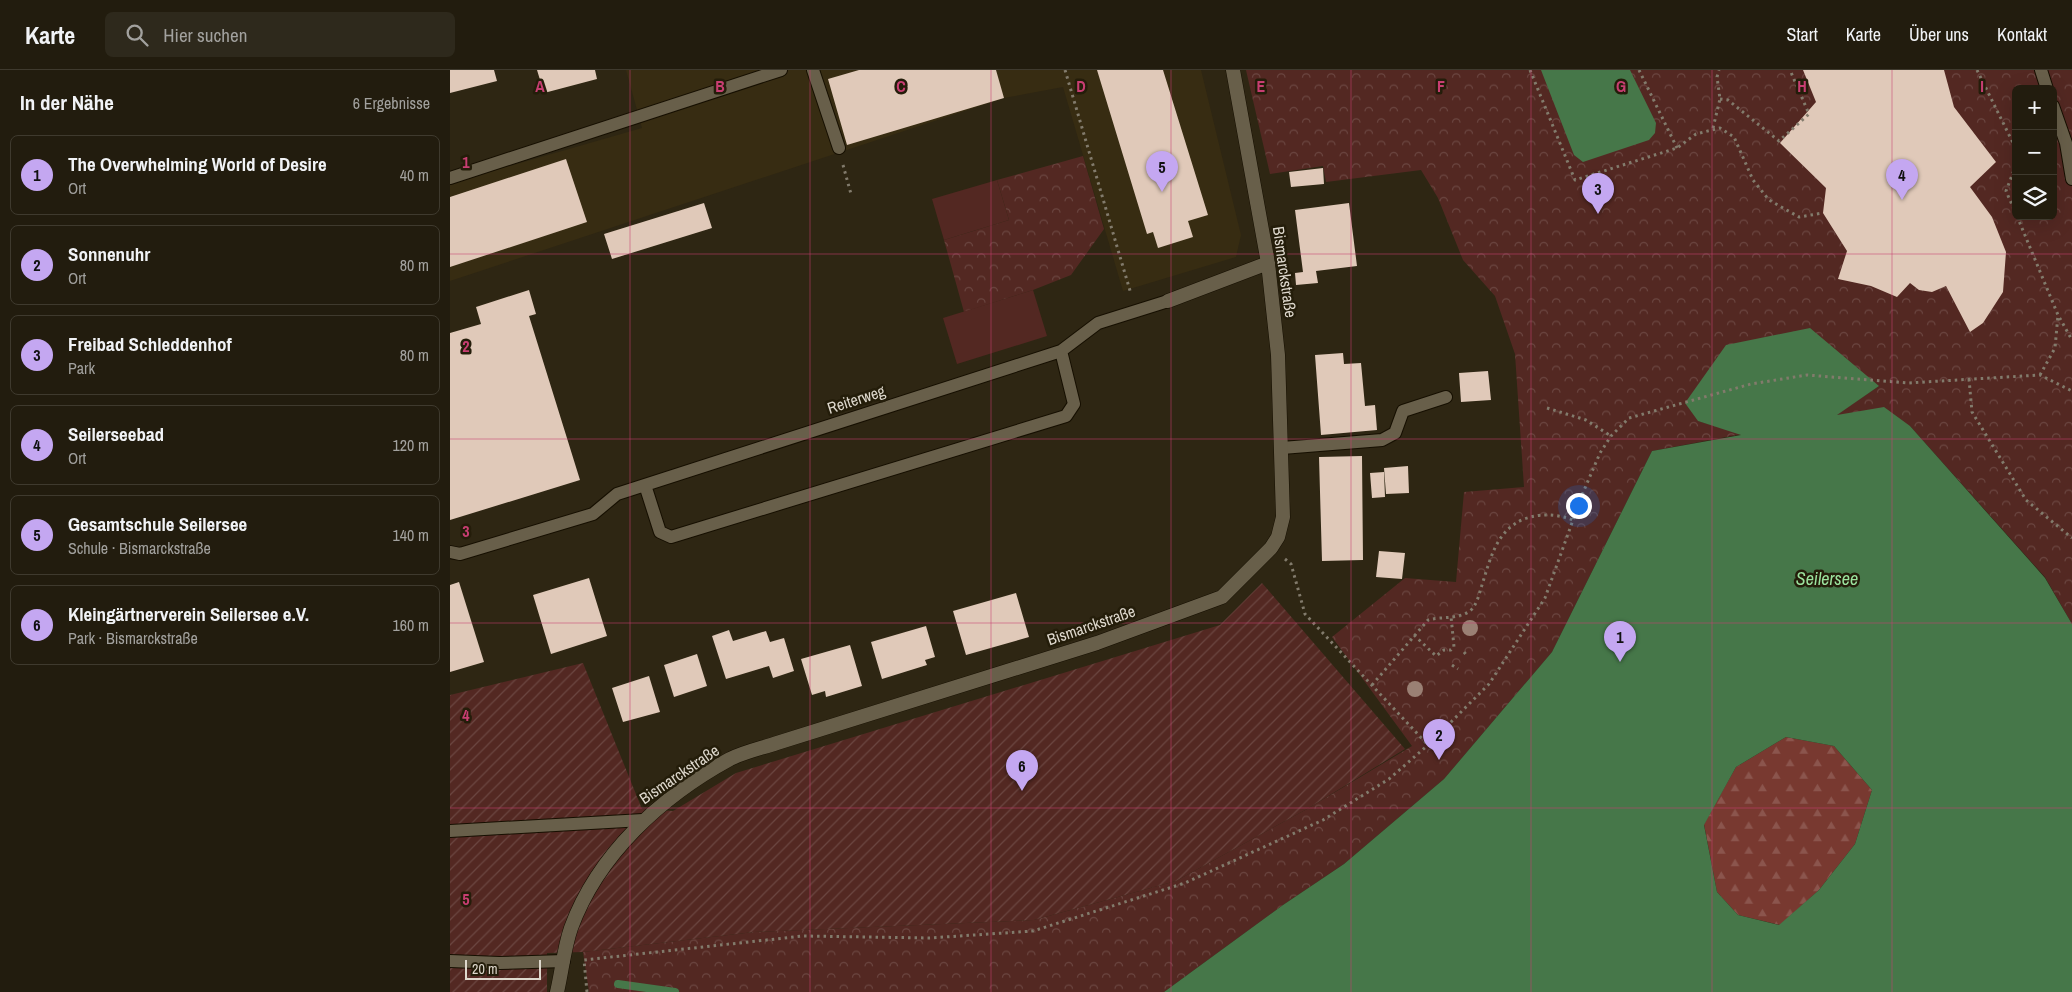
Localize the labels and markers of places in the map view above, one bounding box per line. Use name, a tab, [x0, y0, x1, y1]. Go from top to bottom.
pin: 5	[1146, 151, 1178, 192]
pin: 4	[1886, 159, 1918, 200]
pin: 3	[1582, 173, 1614, 214]
pin: 1	[1604, 621, 1636, 662]
pin: 2	[1423, 719, 1455, 760]
pin: 6	[1006, 750, 1038, 791]

